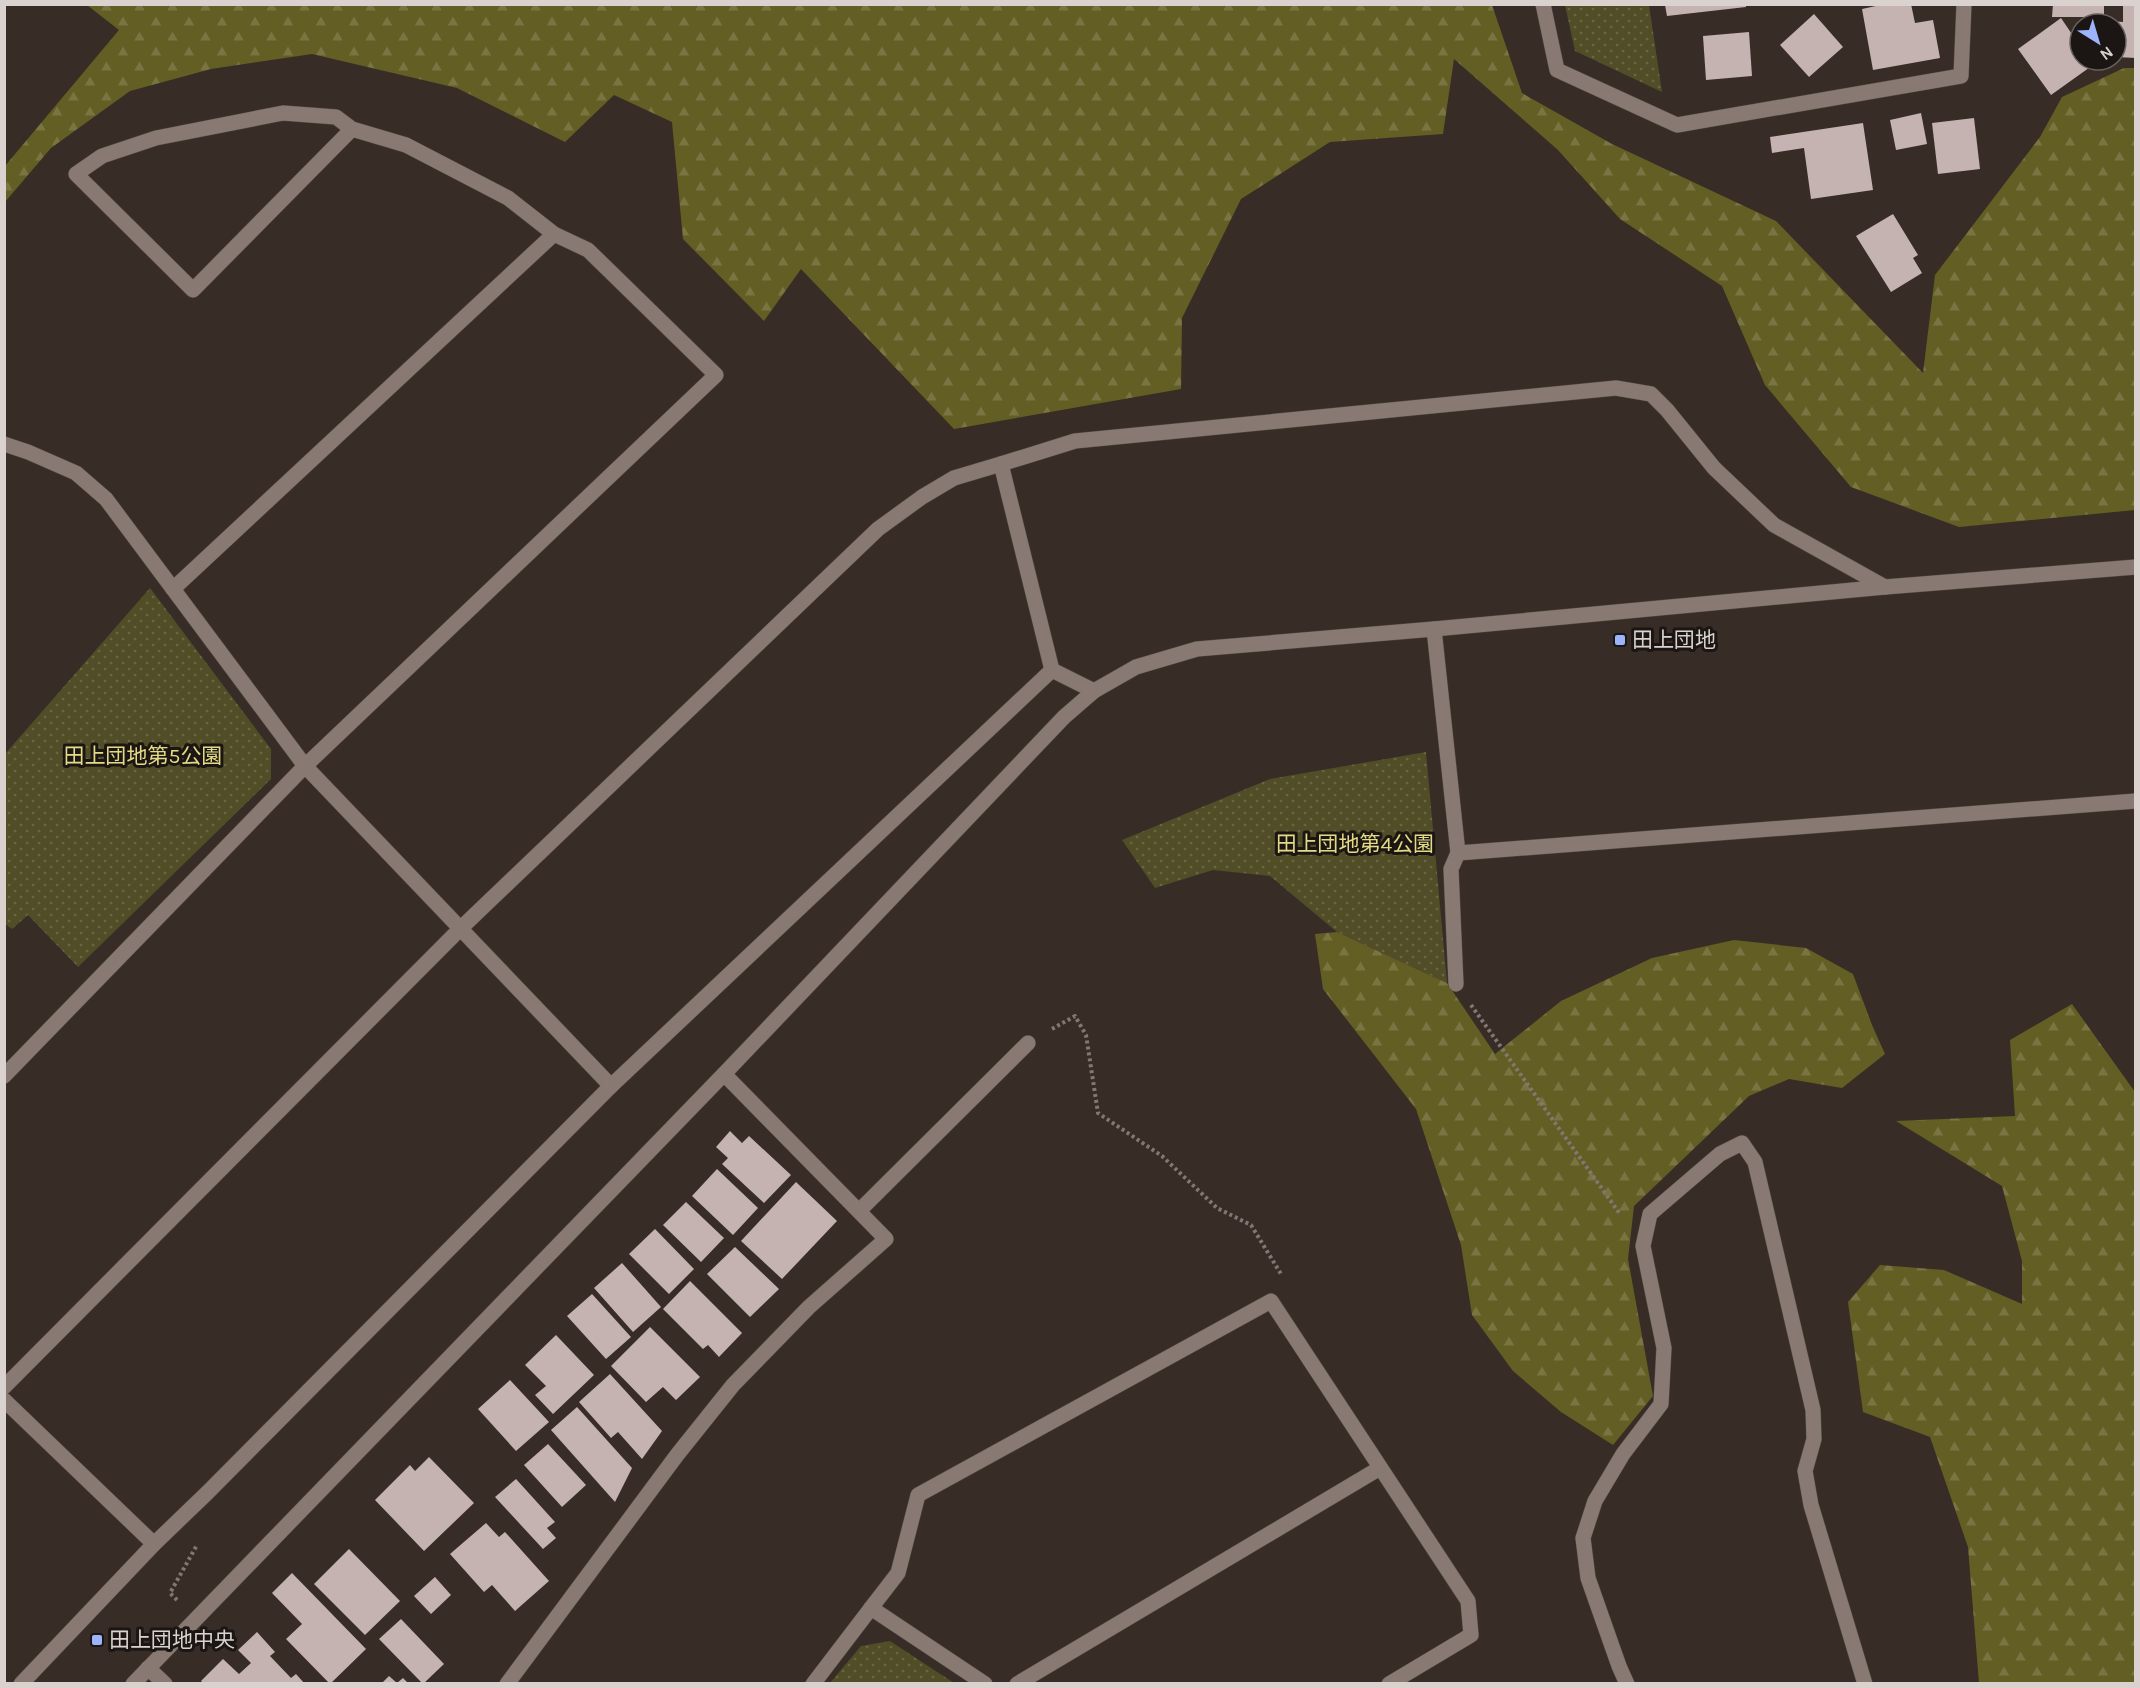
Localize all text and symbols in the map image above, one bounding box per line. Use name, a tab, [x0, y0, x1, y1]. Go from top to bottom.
north arrow	[2068, 12, 2128, 72]
text: N	[2096, 43, 2117, 65]
place label: 田上団地	[1632, 628, 1716, 652]
marker: 田上団地	[1613, 633, 1627, 647]
park label: 田上団地第5公園	[64, 744, 222, 768]
park label: 田上団地第4公園	[1276, 832, 1434, 856]
place label: 田上団地中央	[109, 1628, 235, 1652]
marker: 田上団地中央	[90, 1633, 104, 1647]

